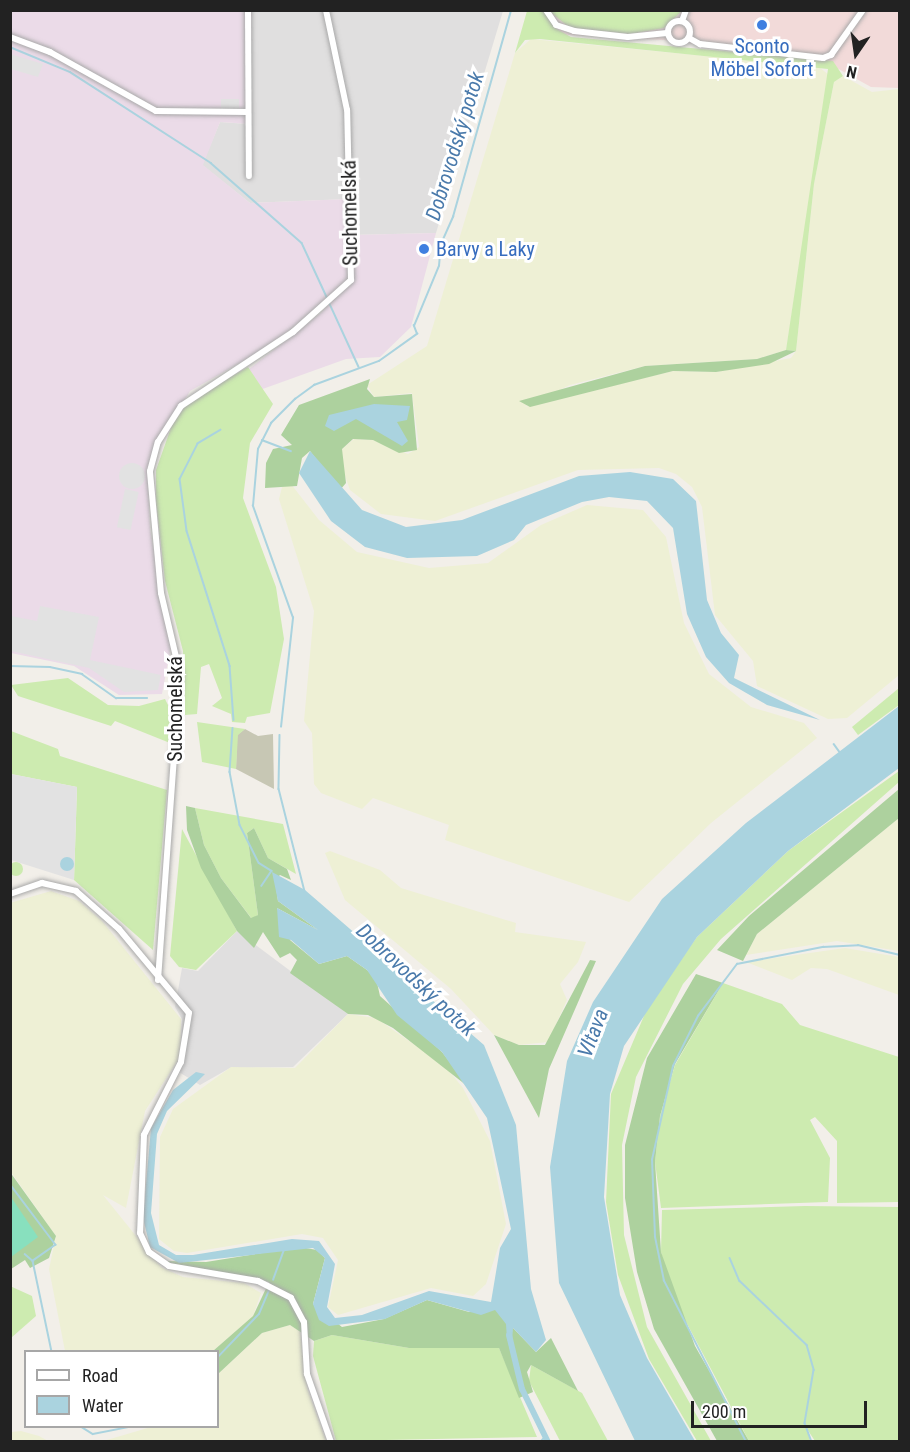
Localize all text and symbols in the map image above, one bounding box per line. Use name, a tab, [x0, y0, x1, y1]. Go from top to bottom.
marker: Sconto Möbel Sofort	[755, 18, 769, 32]
north arrow	[826, 24, 886, 84]
place label: Sconto Möbel Sofort	[711, 35, 813, 82]
text: N	[845, 62, 859, 82]
water label: Dobrovodský potok	[420, 69, 490, 223]
street label: Suchomelská	[337, 160, 363, 266]
place label: Barvy a Laky	[436, 237, 535, 261]
marker: Barvy a Laky	[417, 242, 431, 256]
street label: Suchomelská	[163, 656, 187, 762]
water label: Dobrovodský potok	[351, 918, 481, 1042]
water label: Vltava	[572, 1005, 614, 1061]
legend	[24, 1350, 219, 1428]
text: Road	[82, 1365, 118, 1386]
scale bar	[694, 1389, 870, 1427]
text: Water	[82, 1395, 123, 1416]
text: 200 m	[702, 1401, 746, 1422]

